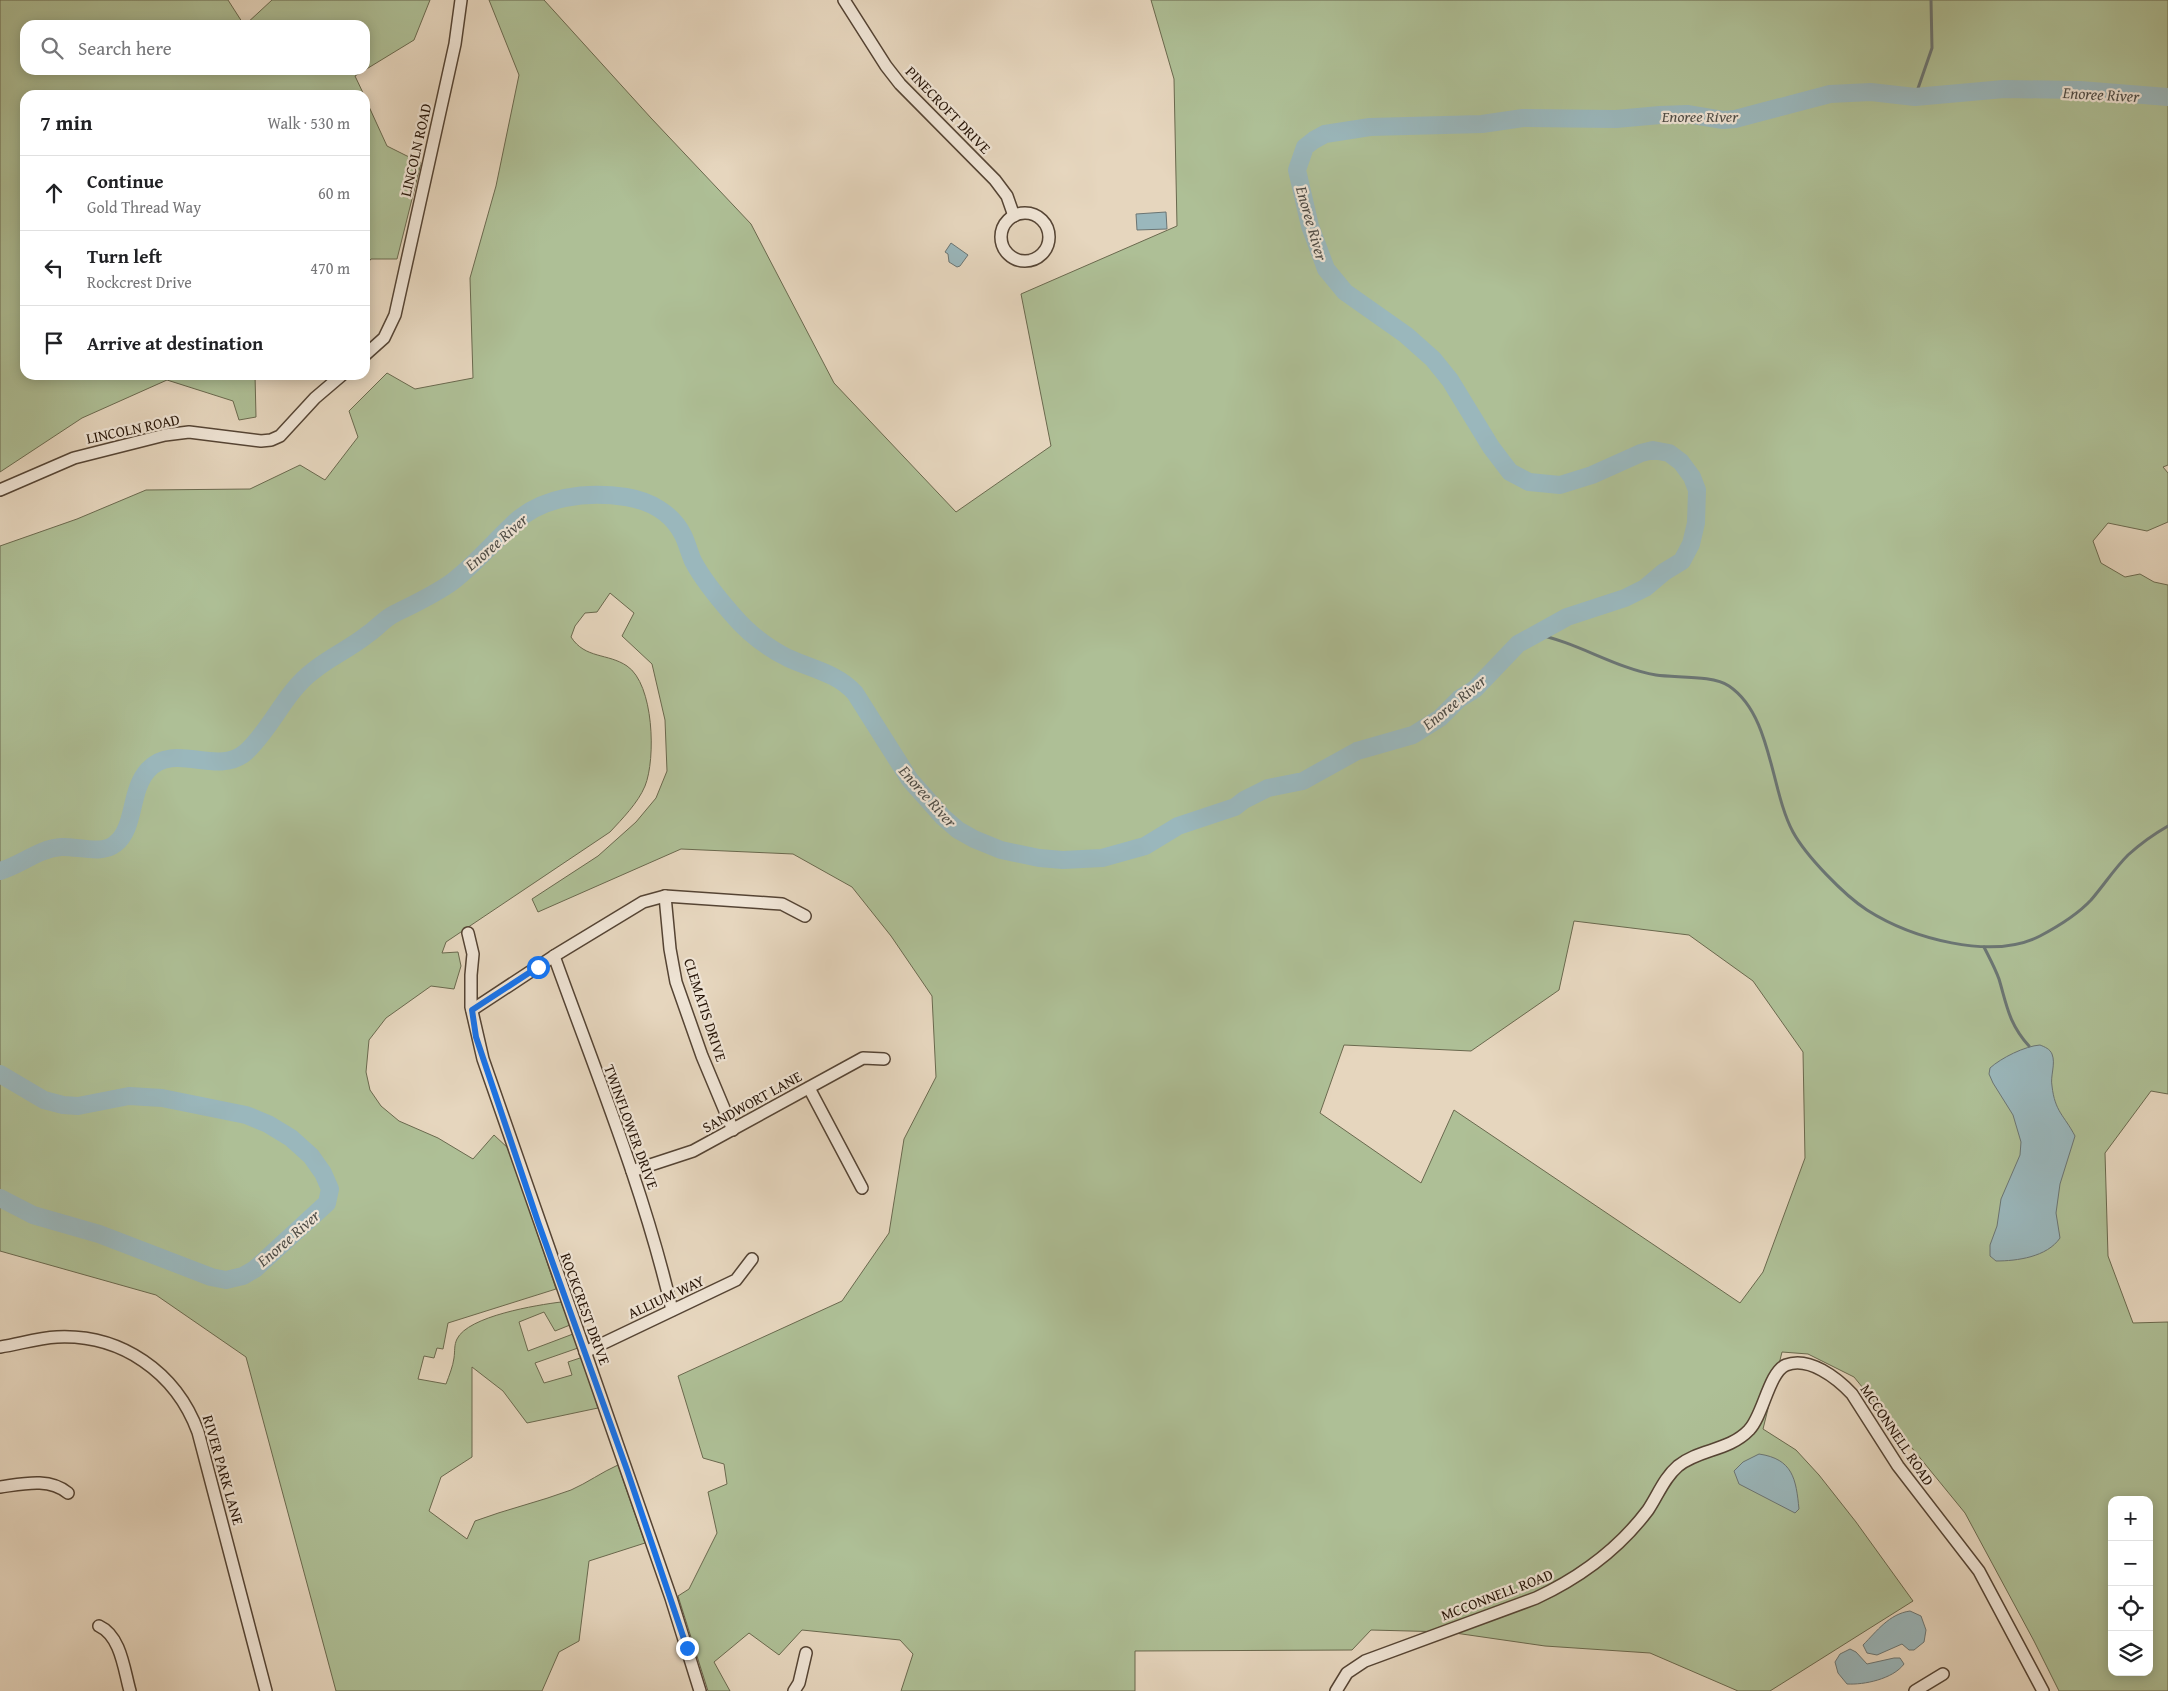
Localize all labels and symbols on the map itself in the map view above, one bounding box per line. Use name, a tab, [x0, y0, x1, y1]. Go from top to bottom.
street label: PINECROFT DRIVE	[901, 61, 996, 159]
water label: Enoree River	[2061, 80, 2141, 108]
street label: LINCOLN ROAD	[395, 101, 436, 199]
water label: Enoree River	[1661, 104, 1739, 128]
water label: Enoree River	[1290, 182, 1334, 264]
street label: LINCOLN ROAD	[84, 408, 182, 449]
water label: Enoree River	[459, 507, 533, 577]
water label: Enoree River	[1416, 668, 1492, 736]
water label: Enoree River	[893, 759, 963, 833]
route start	[527, 956, 550, 979]
street label: CLEMATIS DRIVE	[679, 956, 732, 1064]
street label: TWINFLOWER DRIVE	[599, 1062, 664, 1193]
street label: SANDWORT LANE	[698, 1065, 806, 1138]
water label: Enoree River	[251, 1203, 325, 1273]
street label: ROCKCREST DRIVE	[555, 1250, 616, 1368]
street label: ALLIUM WAY	[624, 1270, 707, 1323]
street label: MCCONNELL ROAD	[1856, 1380, 1939, 1490]
street label: RIVER PARK LANE	[198, 1412, 249, 1528]
street label: MCCONNELL ROAD	[1438, 1564, 1556, 1626]
route end	[676, 1637, 699, 1660]

